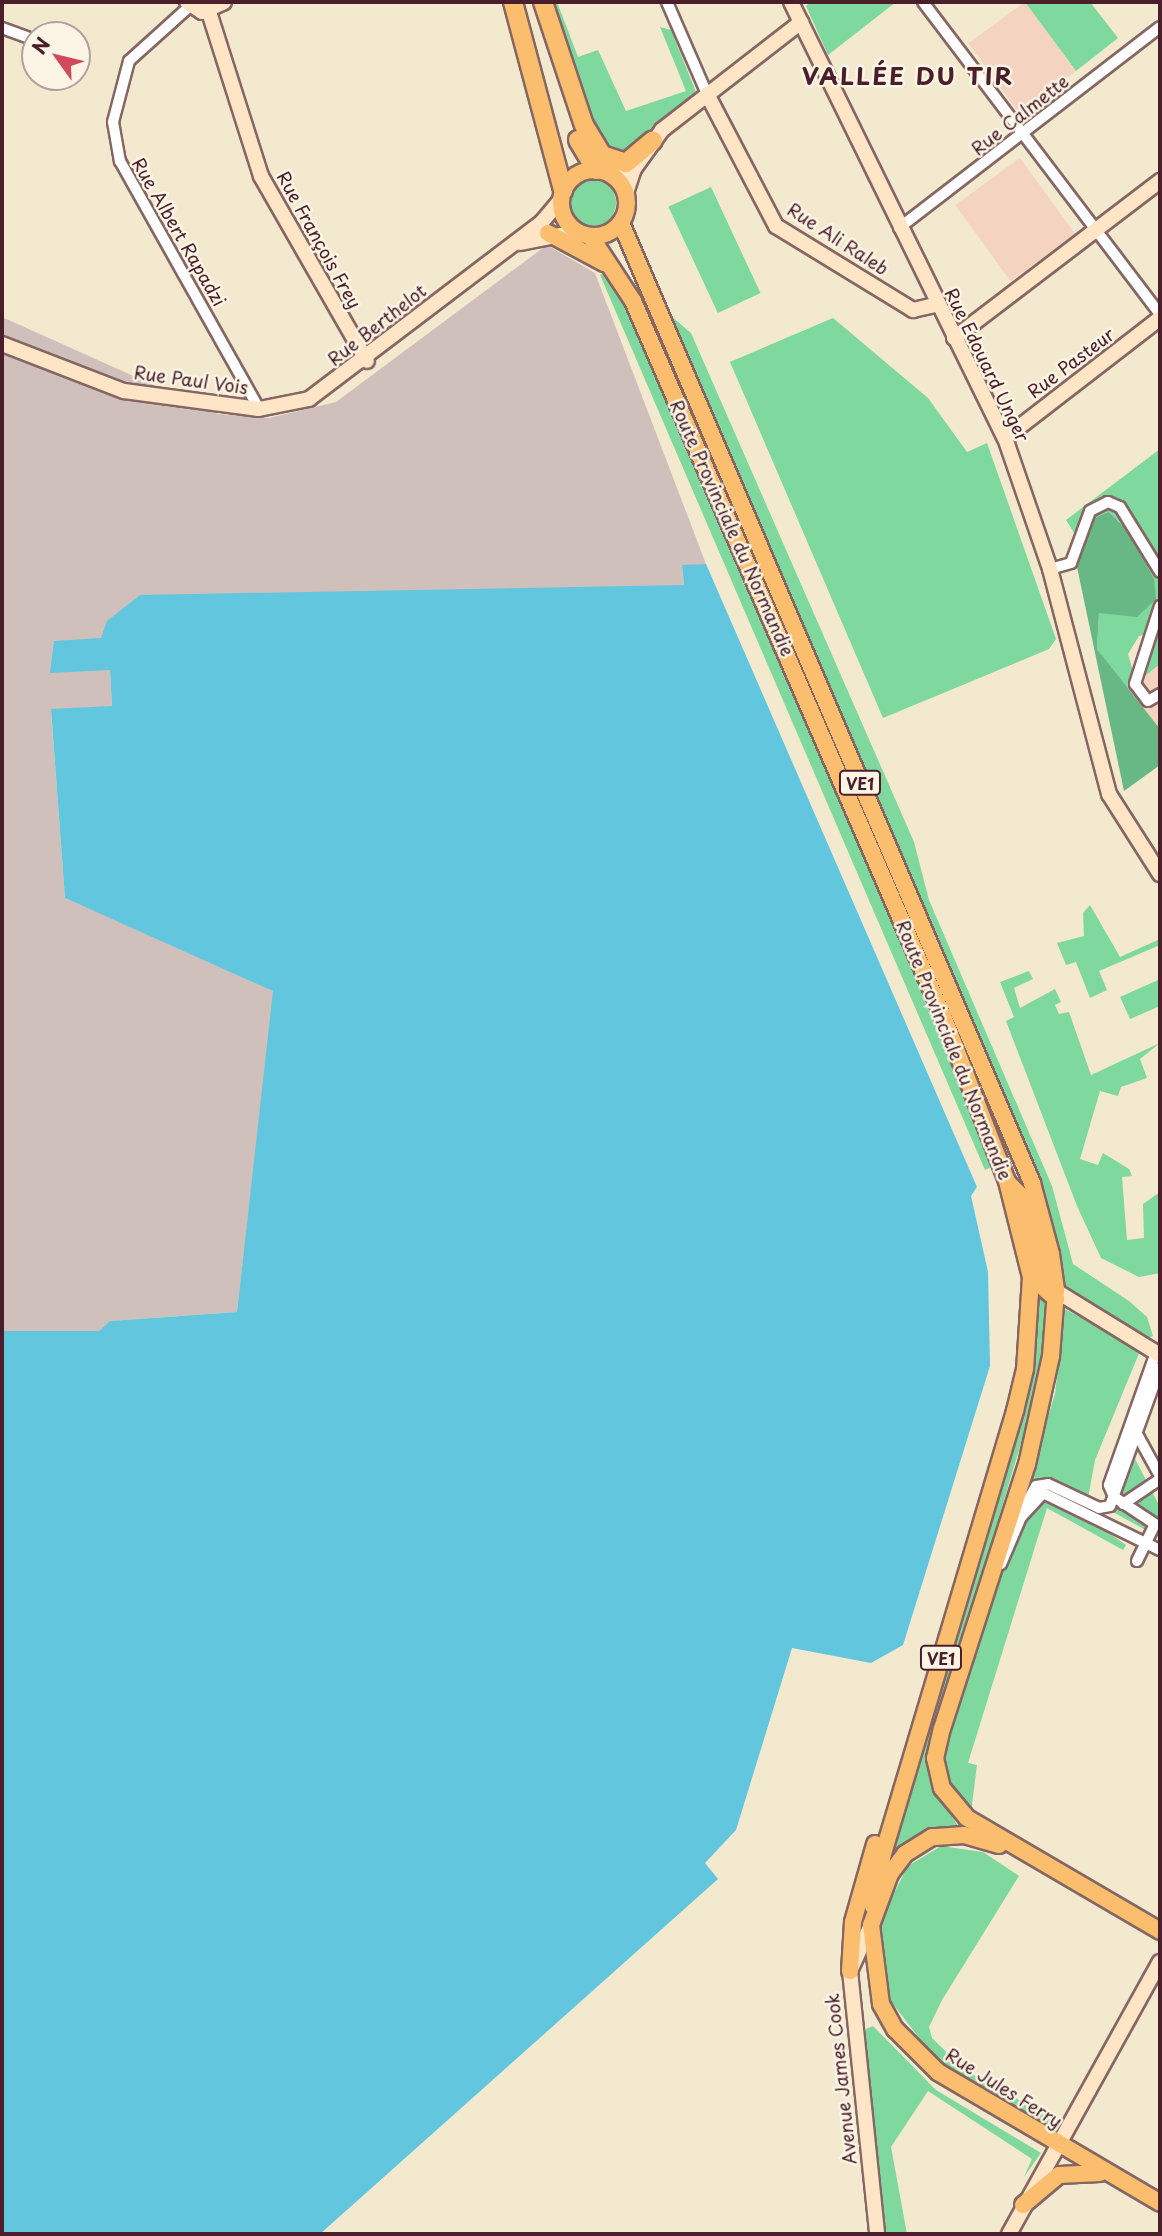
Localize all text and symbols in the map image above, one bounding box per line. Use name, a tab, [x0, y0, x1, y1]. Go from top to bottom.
north arrow	[21, 21, 91, 91]
text: N	[24, 31, 56, 59]
district label: VALLÉE DU TIR	[804, 62, 1012, 90]
street label: Rue Calmette	[967, 71, 1073, 159]
street label: Rue Albert Rapadzi	[127, 153, 231, 311]
street label: Rue François Frey	[272, 167, 366, 313]
street label: Rue Ali Raleb	[783, 198, 893, 280]
street label: Rue Berthelot	[323, 280, 431, 370]
street label: Rue Edouard Unger	[940, 284, 1034, 446]
street label: Rue Pasteur	[1023, 323, 1119, 403]
street label: Rue Paul Vois	[132, 361, 250, 399]
street label: Route Provinciale du Normandie	[666, 397, 798, 659]
road number: VE1	[837, 770, 883, 796]
street label: Route Provinciale du Normandie	[892, 917, 1016, 1183]
road number: VE1	[918, 1646, 964, 1670]
street label: Avenue James Cook	[821, 1992, 861, 2166]
street label: Rue Jules Ferry	[941, 2043, 1067, 2133]

